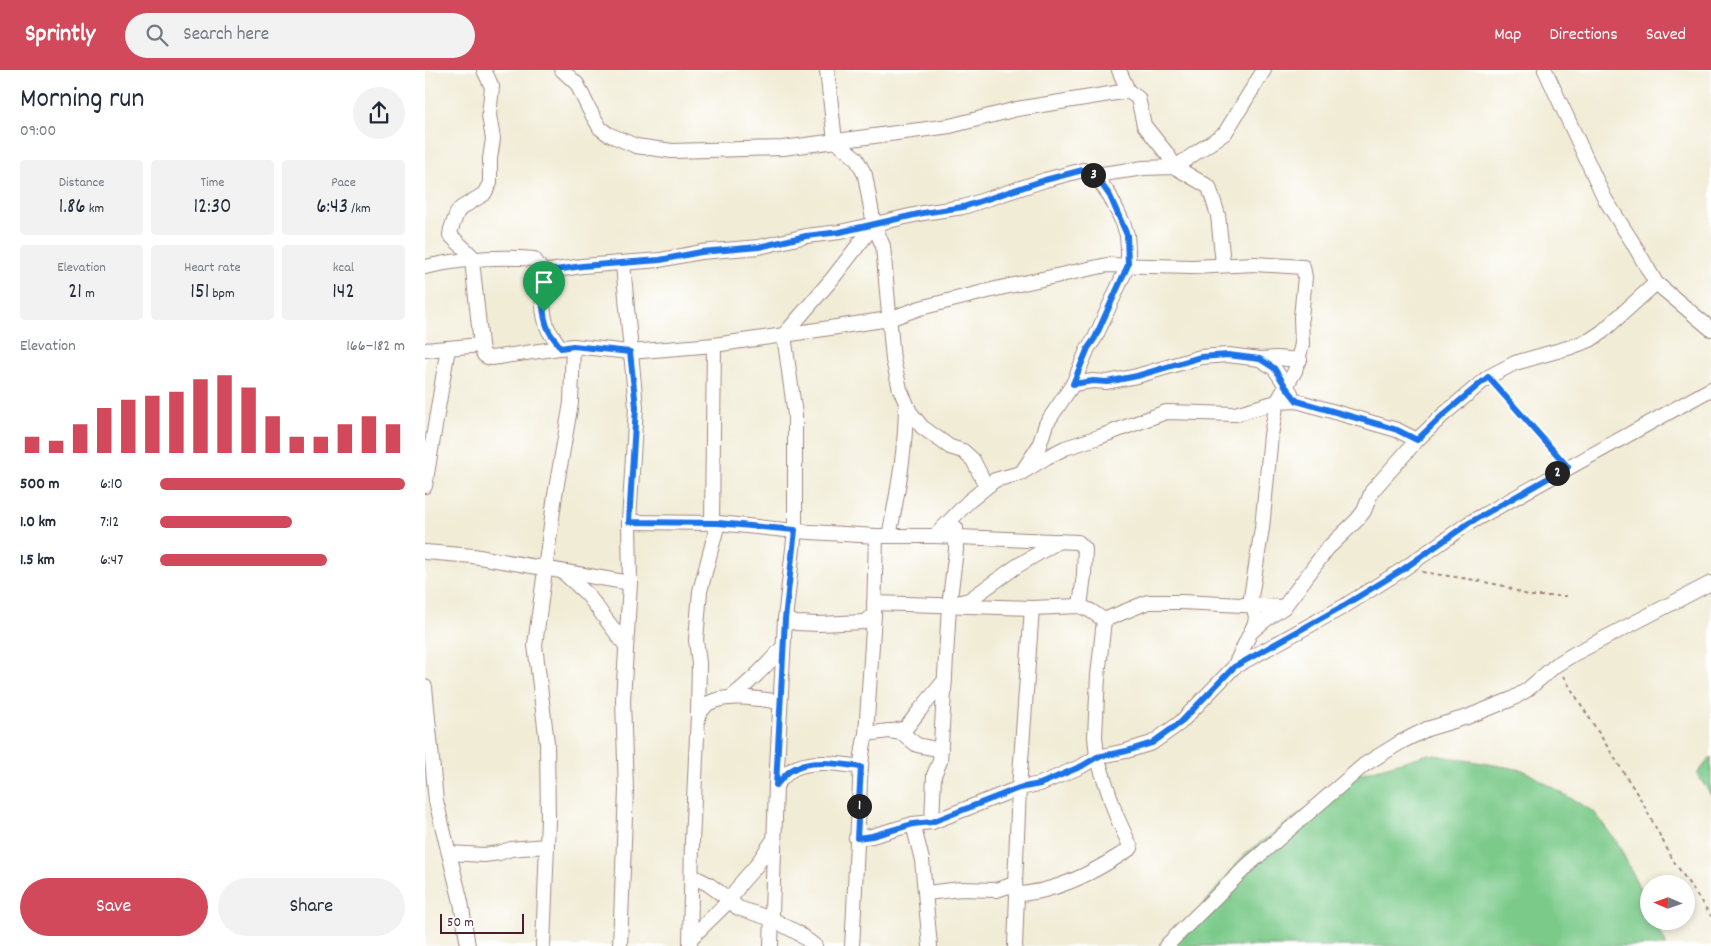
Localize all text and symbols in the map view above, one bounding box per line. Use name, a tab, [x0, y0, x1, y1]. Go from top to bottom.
search box	[125, 13, 475, 58]
text: Sprintly	[25, 18, 95, 52]
icon: search	[143, 21, 171, 49]
text: Search here	[183, 22, 269, 49]
text: Map	[1494, 23, 1521, 48]
text: Directions	[1549, 23, 1618, 48]
text: Saved	[1646, 23, 1686, 48]
text: Morning run	[20, 81, 144, 121]
button: share	[353, 87, 405, 139]
text: 09:00	[20, 120, 56, 143]
pin: 3	[1081, 162, 1105, 188]
text: 3	[1090, 165, 1097, 185]
text: Distance	[59, 173, 104, 193]
text: Time	[201, 173, 224, 193]
text: Pace	[331, 173, 356, 193]
text: 1.86	[59, 193, 86, 223]
text: 12:30	[193, 193, 232, 223]
text: 6:43	[316, 193, 348, 223]
text: km	[86, 199, 104, 219]
text: /km	[348, 199, 371, 219]
text: Elevation	[57, 258, 106, 278]
text: Heart rate	[184, 258, 241, 278]
text: kcal	[333, 258, 354, 278]
pin	[523, 261, 565, 312]
icon: arrive	[530, 268, 558, 296]
text: 21	[68, 278, 82, 308]
text: 151	[190, 278, 209, 308]
text: 142	[332, 278, 355, 308]
text: m	[82, 284, 95, 304]
text: bpm	[209, 284, 235, 304]
text: Elevation	[20, 335, 76, 358]
text: 166–182 m	[346, 335, 405, 358]
pin: 2	[1545, 460, 1569, 486]
text: 2	[1554, 463, 1561, 483]
text: 500 m	[20, 473, 60, 496]
text: 6:10	[100, 473, 123, 496]
text: 1.0 km	[20, 511, 56, 534]
text: 7:12	[100, 511, 119, 534]
text: 1.5 km	[20, 549, 55, 572]
text: 6:47	[100, 549, 123, 572]
pin: 1	[847, 794, 871, 818]
text: 1	[858, 796, 861, 816]
north arrow	[1640, 875, 1695, 930]
map controls	[1640, 875, 1695, 930]
button: Save	[20, 878, 208, 936]
button: Share	[218, 878, 405, 936]
scale bar	[440, 911, 524, 934]
text: 50 m	[447, 913, 474, 933]

